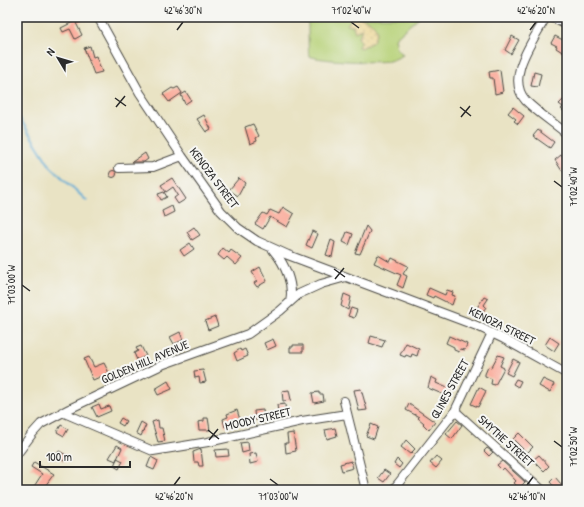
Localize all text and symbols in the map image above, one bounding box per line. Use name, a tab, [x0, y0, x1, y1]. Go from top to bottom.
text: 42°46'30"N	[164, 4, 202, 17]
text: 71°02'40"W	[331, 4, 371, 17]
text: 42°46'20"N	[517, 4, 555, 17]
north arrow	[38, 38, 78, 78]
text: N	[43, 45, 58, 58]
street label: KENOZA STREET	[186, 144, 243, 212]
text: 71°02'40"W	[567, 167, 580, 207]
text: 71°03'00"W	[5, 264, 18, 305]
street label: KENOZA STREET	[466, 302, 539, 349]
street label: GOLDEN HILL AVENUE	[99, 335, 192, 388]
street label: GLINES STREET	[426, 356, 473, 422]
street label: MOODY STREET	[223, 403, 293, 434]
street label: SMYTHE STREET	[475, 411, 538, 471]
text: 71°02'50"W	[567, 426, 580, 467]
scale bar	[40, 443, 130, 469]
text: 100 m	[46, 448, 72, 465]
text: 42°46'20"N	[155, 490, 193, 503]
text: 71°03'00"W	[258, 490, 299, 503]
text: 42°46'10"N	[509, 490, 545, 503]

